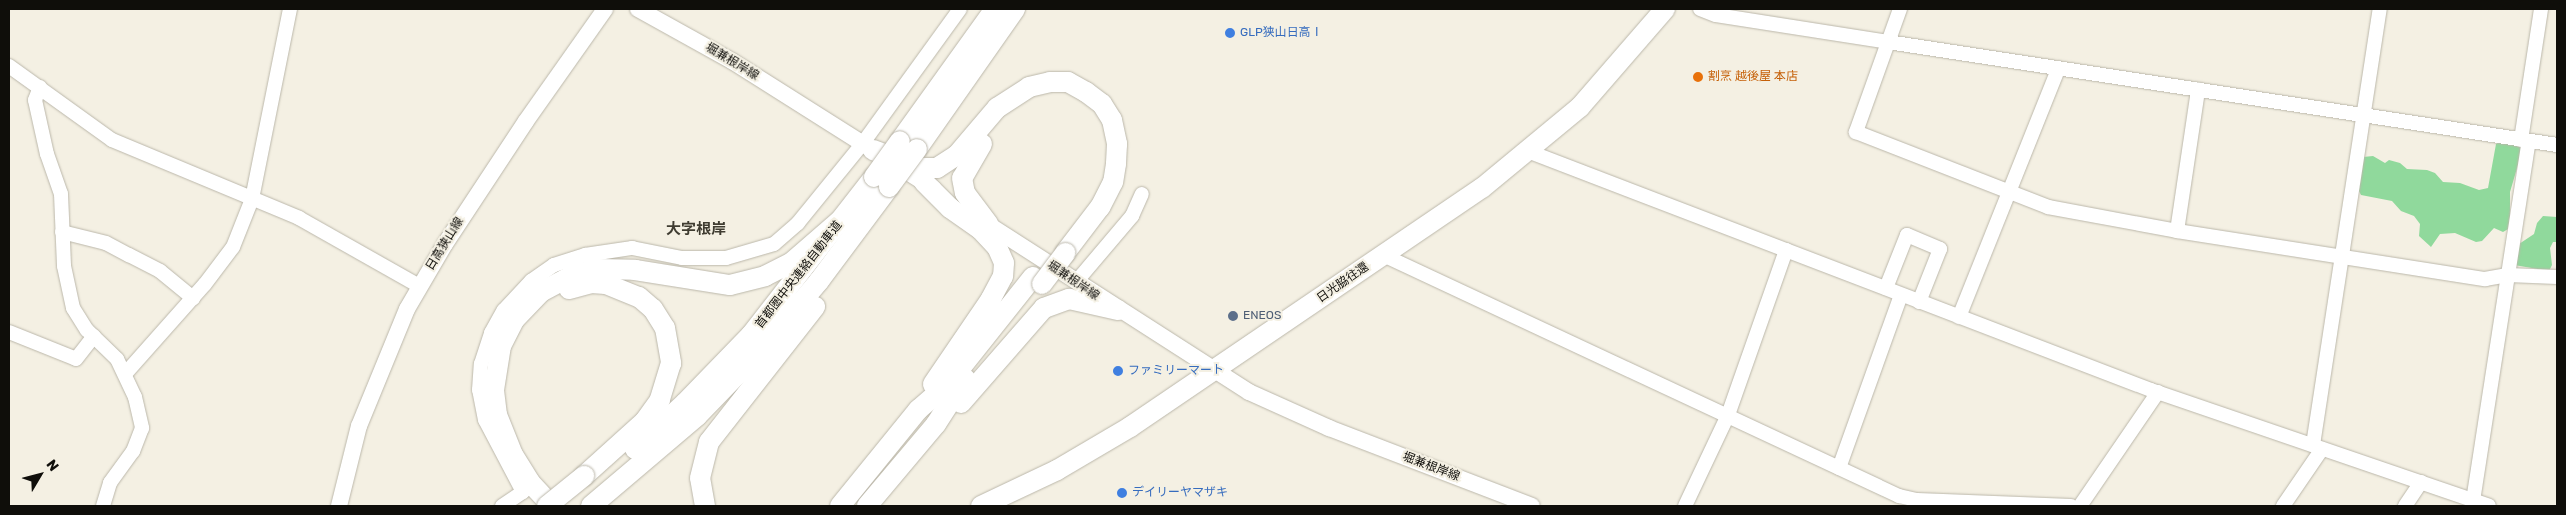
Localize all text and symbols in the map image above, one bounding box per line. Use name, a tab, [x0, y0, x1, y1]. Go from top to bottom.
place label: GLP狭山日高Ⅰ	[1240, 26, 1323, 40]
marker: GLP狭山日高Ⅰ	[1224, 27, 1236, 39]
street label: 堀兼根岸線	[703, 40, 761, 84]
place label: 割烹 越後屋 本店	[1708, 70, 1798, 84]
marker: 割烹 越後屋 本店	[1692, 71, 1704, 83]
street label: 日高狭山線	[423, 215, 467, 273]
street label: 首都圏中央連絡自動車道	[753, 219, 845, 331]
district label: 大字根岸	[666, 221, 726, 239]
street label: 堀兼根岸線	[1044, 258, 1102, 304]
street label: 日光脇往還	[1314, 260, 1372, 306]
place label: ENEOS	[1243, 309, 1281, 323]
marker: ENEOS	[1227, 310, 1239, 322]
place label: ファミリーマート	[1128, 364, 1224, 378]
marker: ファミリーマート	[1112, 365, 1124, 377]
north arrow	[15, 450, 65, 500]
street label: 堀兼根岸線	[1400, 450, 1462, 484]
text: N	[43, 457, 62, 475]
place label: デイリーヤマザキ	[1132, 486, 1228, 500]
marker: デイリーヤマザキ	[1116, 487, 1128, 499]

